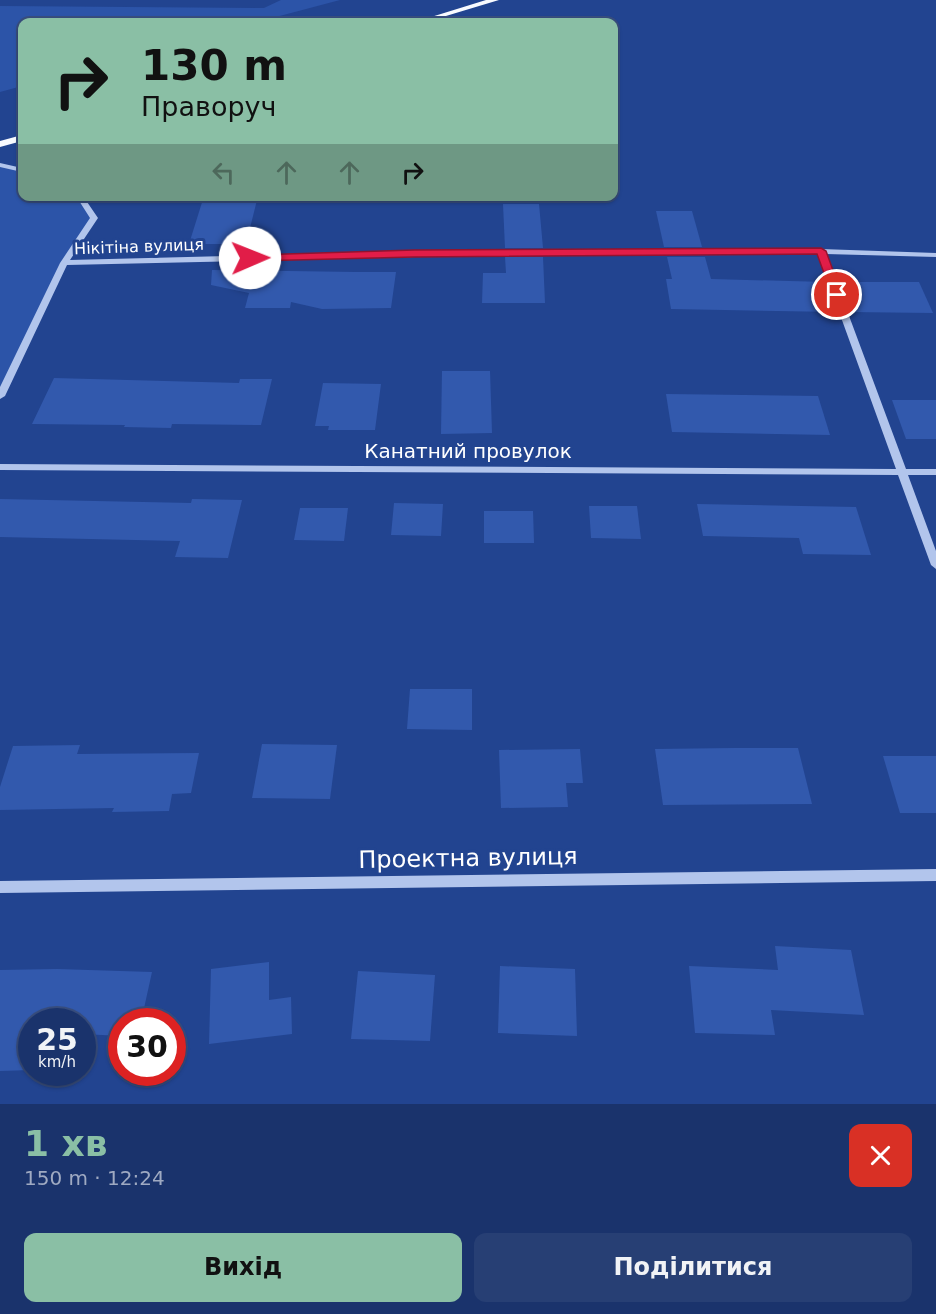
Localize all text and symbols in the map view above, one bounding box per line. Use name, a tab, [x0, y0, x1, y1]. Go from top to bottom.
text: 130 m	[141, 41, 287, 90]
icon: right	[42, 42, 120, 120]
text: Праворуч	[141, 91, 277, 122]
icon: left	[207, 156, 240, 189]
icon: ahead	[270, 156, 303, 189]
icon: ahead	[333, 156, 366, 189]
icon: right	[396, 156, 429, 189]
position arrow	[218, 226, 282, 290]
street label: Нікітіна вулиця	[74, 235, 204, 258]
pin	[811, 269, 862, 320]
icon: arrive	[820, 278, 853, 311]
street label: Канатний провулок	[364, 439, 572, 463]
street label: Проектна вулиця	[358, 842, 578, 874]
speed limit sign: 30	[108, 1008, 186, 1086]
text: 25	[36, 1022, 78, 1057]
text: km/h	[38, 1053, 76, 1071]
text: 1 хв	[24, 1123, 108, 1164]
button: close	[849, 1124, 912, 1187]
text: 150 m · 12:24	[24, 1166, 165, 1190]
button: Вихід	[24, 1233, 462, 1302]
button: Поділитися	[474, 1233, 912, 1302]

